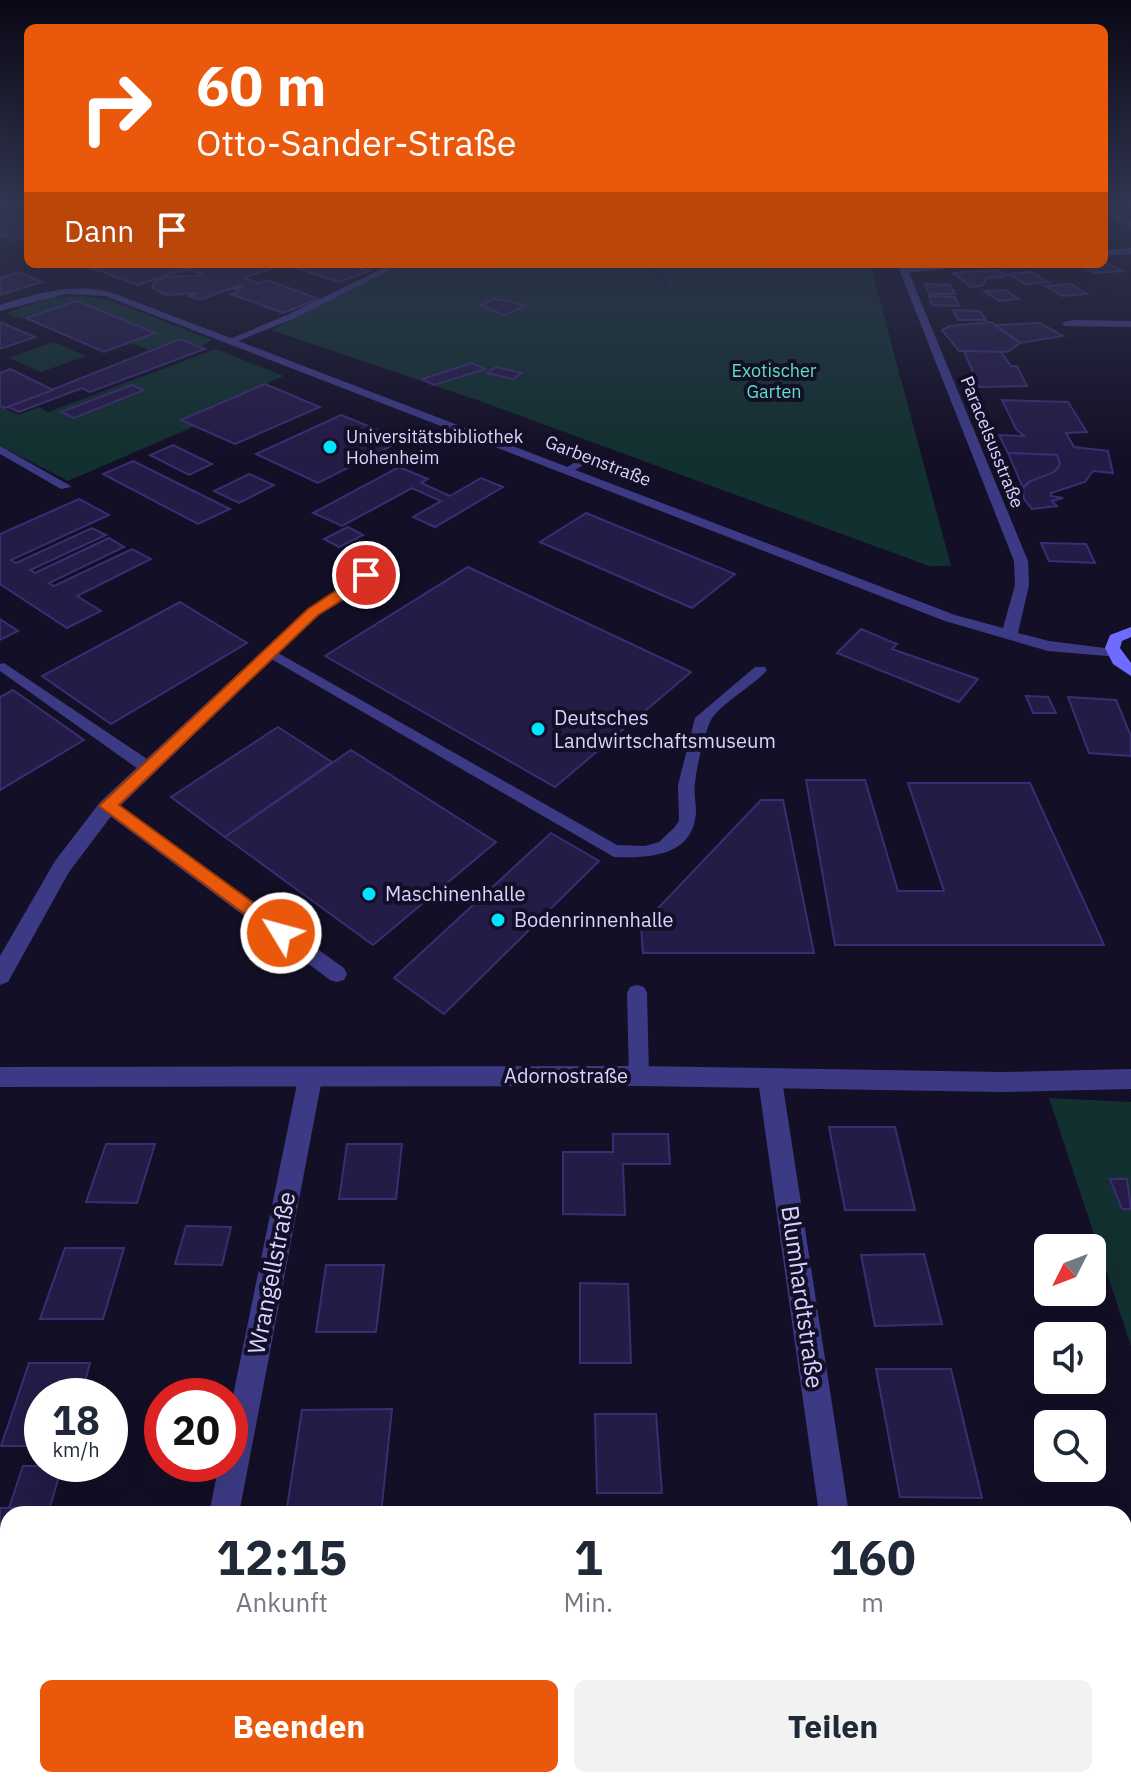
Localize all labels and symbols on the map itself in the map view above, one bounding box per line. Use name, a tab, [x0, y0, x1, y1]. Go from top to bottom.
park label: Exotischer Garten	[732, 359, 817, 403]
street label: Paracelsusstraße	[956, 372, 1029, 511]
place label: Universitätsbibliothek Hohenheim	[346, 425, 524, 469]
street label: Garbenstraße	[542, 430, 655, 491]
marker: Universitätsbibliothek Hohenheim	[321, 438, 339, 456]
pin	[332, 541, 400, 609]
place label: Deutsches Landwirtschaftsmuseum	[554, 704, 776, 754]
marker: Deutsches Landwirtschaftsmuseum	[529, 720, 547, 738]
place label: Maschinenhalle	[385, 880, 526, 907]
marker: Maschinenhalle	[360, 885, 378, 903]
position arrow	[239, 891, 323, 975]
place label: Bodenrinnenhalle	[514, 906, 673, 933]
marker: Bodenrinnenhalle	[489, 911, 507, 929]
street label: Adornostraße	[504, 1062, 628, 1089]
street label: Wrangellstraße	[240, 1189, 302, 1357]
street label: Blumhardtstraße	[774, 1203, 832, 1390]
north arrow	[1034, 1234, 1106, 1306]
speed limit sign: 20	[144, 1378, 248, 1482]

